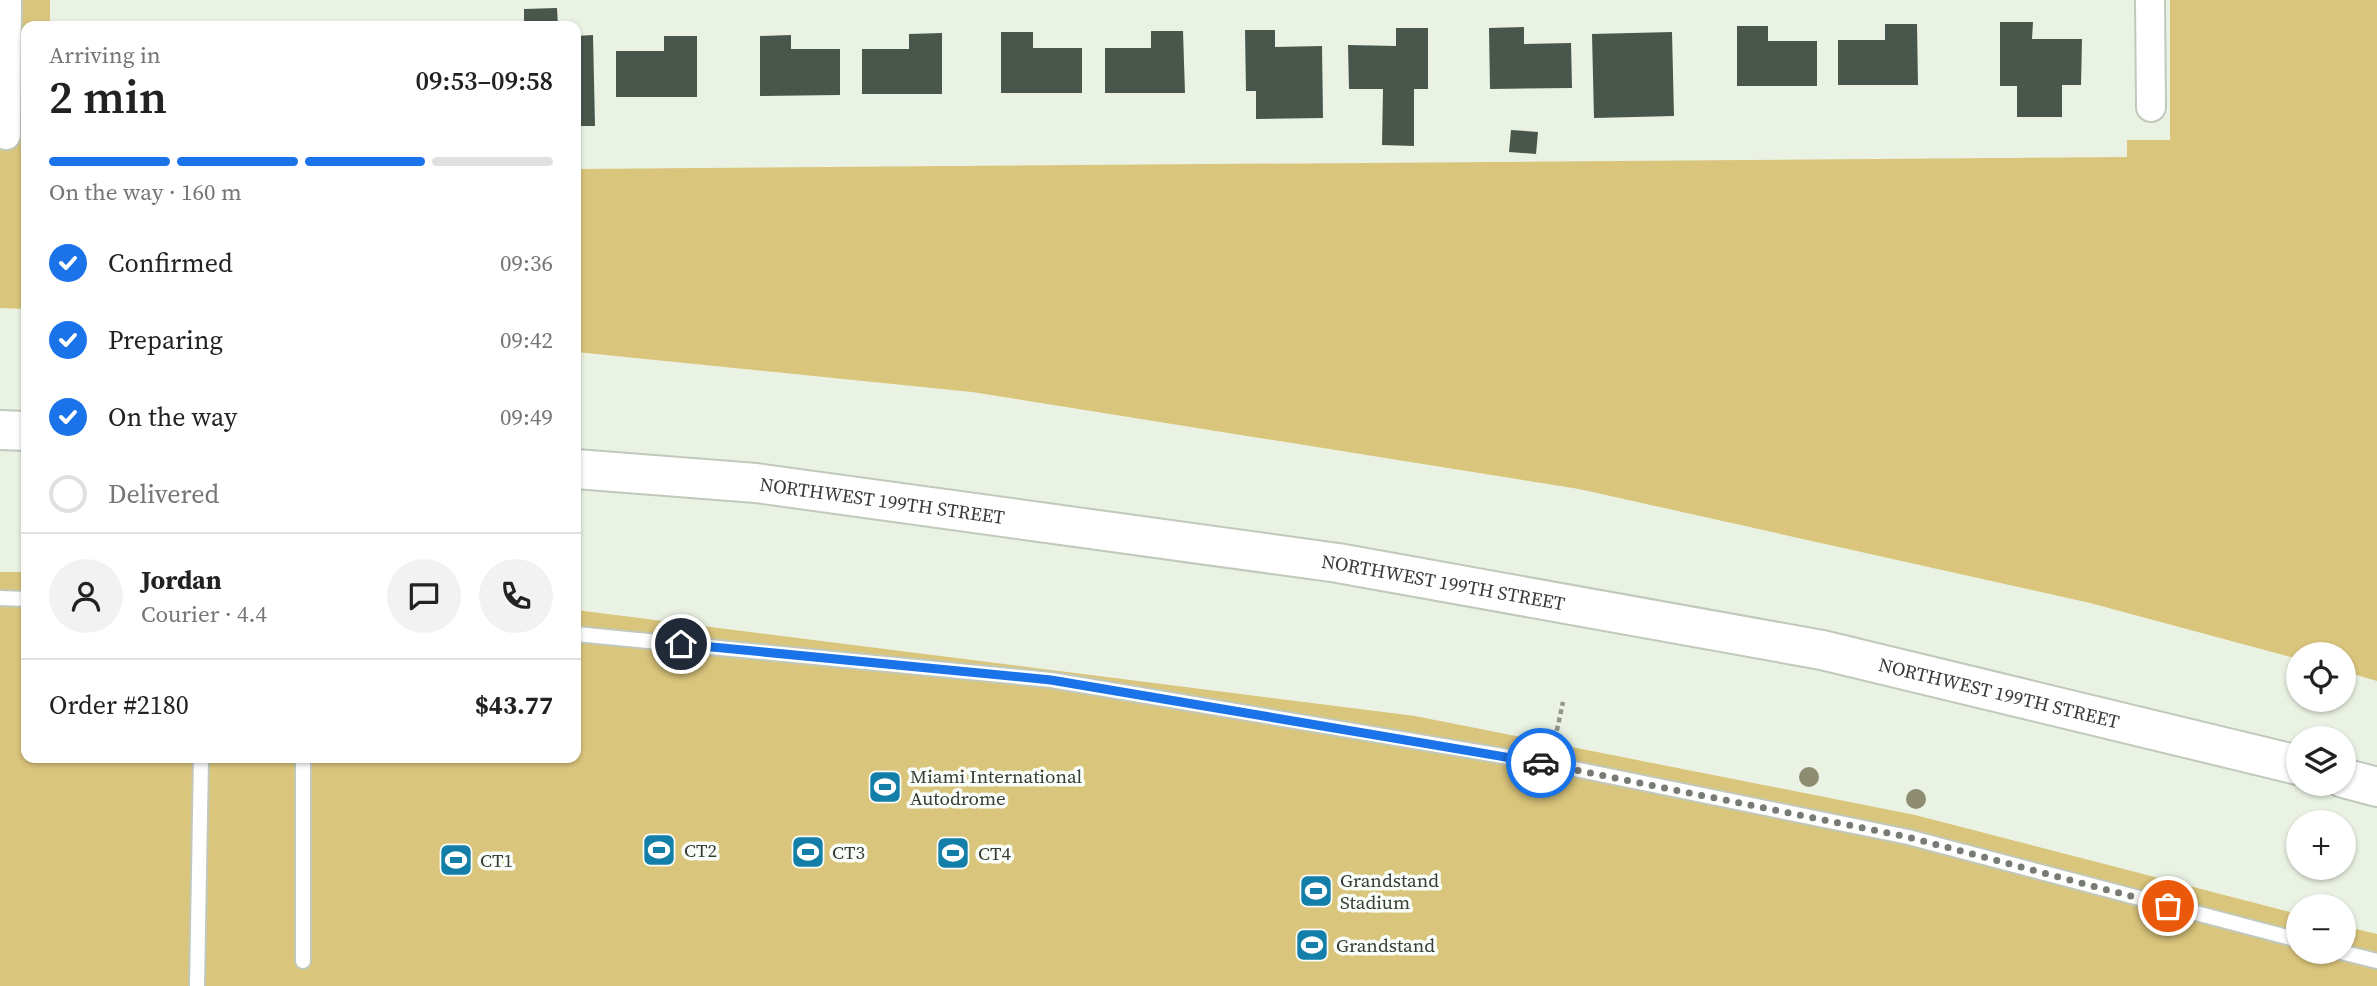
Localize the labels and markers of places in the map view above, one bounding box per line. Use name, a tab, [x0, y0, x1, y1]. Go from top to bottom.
pin	[651, 614, 711, 674]
place label: Miami International Autodrome	[910, 763, 1083, 811]
sports icon: Miami International Autodrome	[866, 768, 904, 806]
sports icon: CT2	[640, 831, 678, 869]
sports icon: CT3	[789, 833, 827, 871]
sports icon: CT4	[934, 834, 972, 872]
place label: CT2	[684, 837, 717, 863]
place label: CT3	[832, 839, 865, 865]
place label: CT4	[978, 840, 1011, 866]
sports icon: CT1	[437, 841, 475, 879]
place label: CT1	[480, 847, 513, 873]
place label: Grandstand Stadium	[1340, 867, 1439, 915]
sports icon: Grandstand Stadium	[1297, 872, 1335, 910]
pin	[2138, 876, 2198, 936]
sports icon: Grandstand	[1293, 926, 1331, 964]
place label: Grandstand	[1336, 932, 1435, 958]

